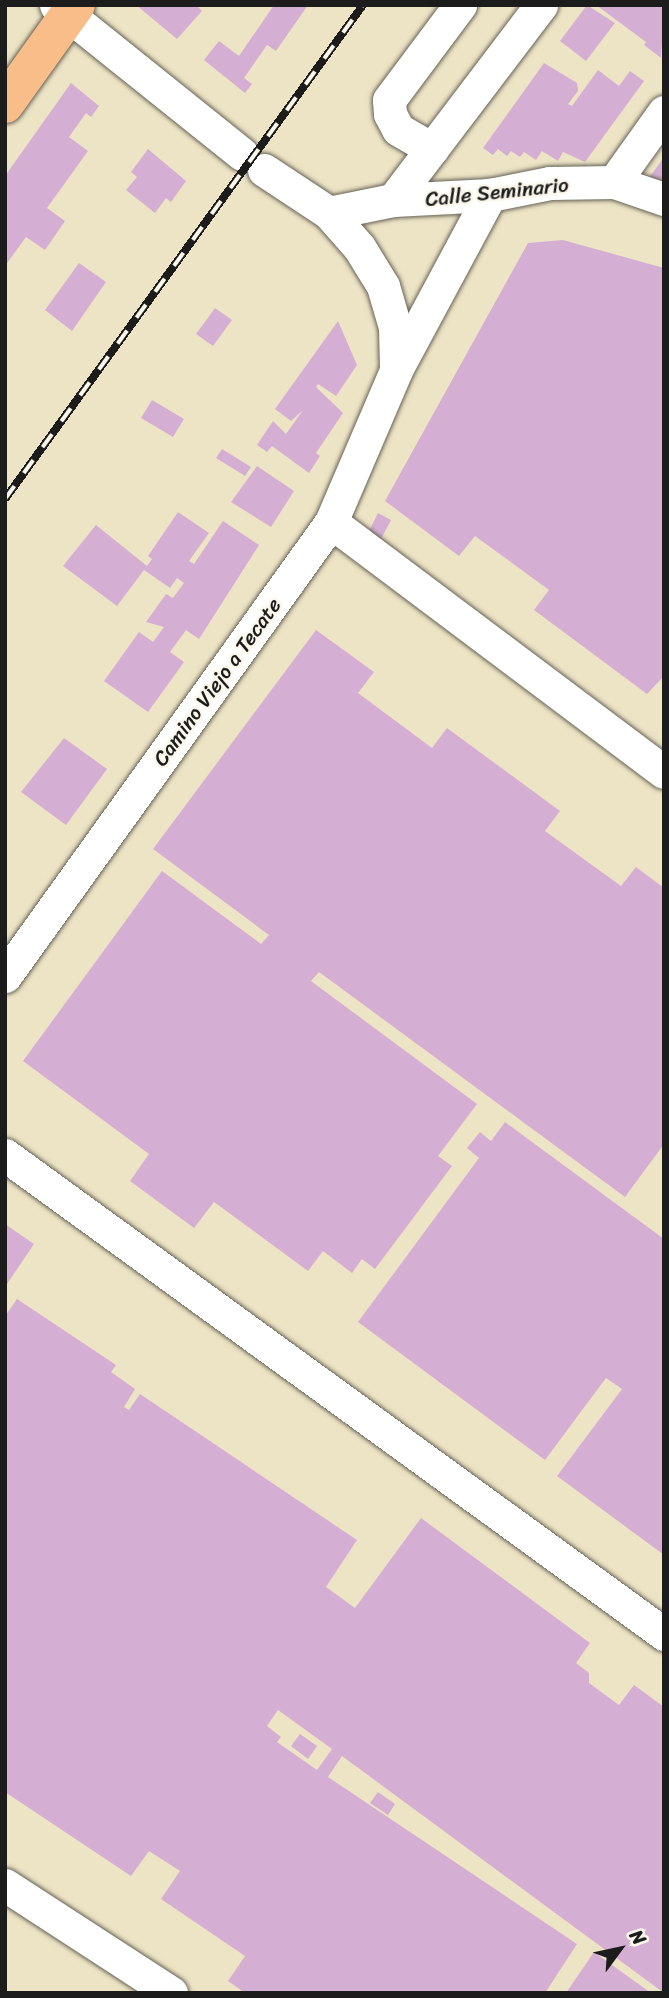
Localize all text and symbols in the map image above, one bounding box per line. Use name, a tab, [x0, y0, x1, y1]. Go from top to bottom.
street label: Calle Seminario	[424, 172, 570, 212]
street label: Camino Viejo a Tecate	[148, 593, 286, 771]
north arrow	[585, 1914, 655, 1984]
text: N	[621, 1923, 655, 1952]

